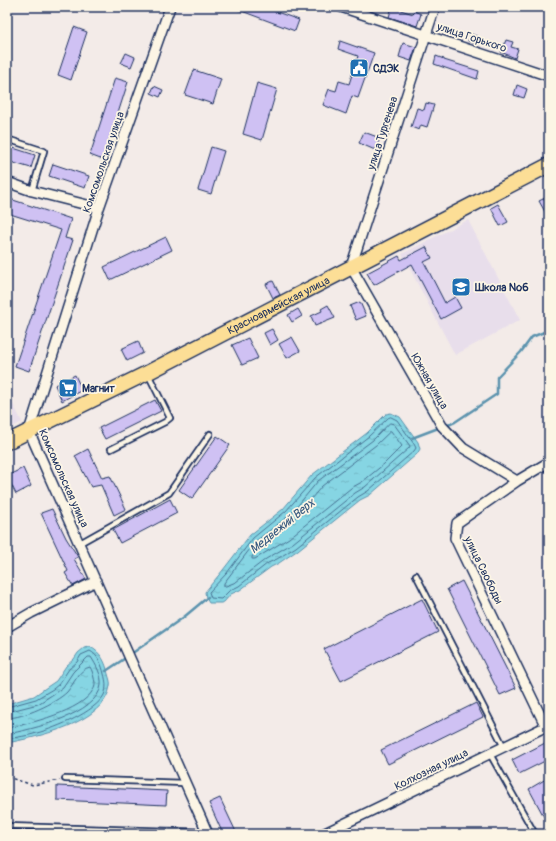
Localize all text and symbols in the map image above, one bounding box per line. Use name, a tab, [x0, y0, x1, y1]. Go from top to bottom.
street label: улица Горького	[434, 20, 508, 55]
public building icon: СДЭК	[348, 57, 370, 79]
place label: СДЭК	[373, 62, 399, 75]
street label: улица Тургенева	[364, 95, 400, 172]
street label: Комсомольская улица	[80, 110, 127, 215]
street label: Красноармейская улица	[225, 274, 332, 337]
school or university icon: Школа №6	[450, 276, 472, 298]
place label: Школа №6	[474, 281, 529, 294]
street label: Южная улица	[408, 351, 451, 411]
supermarket icon: Магнит	[57, 377, 79, 399]
place label: Магнит	[82, 382, 115, 395]
street label: Комсомольская улица	[36, 427, 91, 529]
water label: Медвежий Верх	[247, 495, 319, 557]
street label: улица Свободы	[461, 533, 506, 606]
street label: Колхозная улица	[392, 746, 470, 793]

